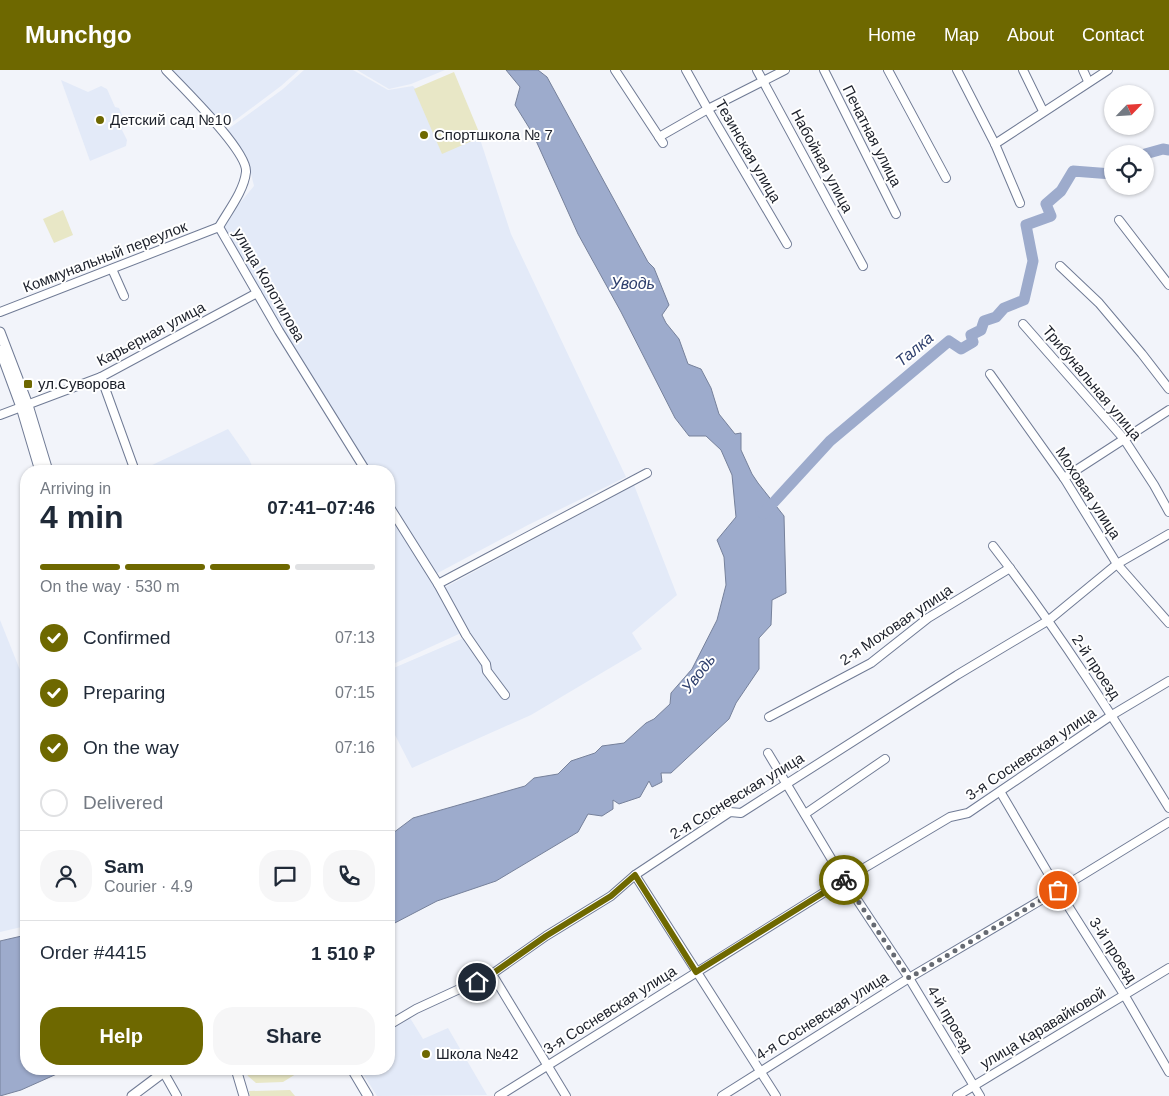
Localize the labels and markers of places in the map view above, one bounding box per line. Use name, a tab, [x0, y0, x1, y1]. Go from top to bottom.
place label: Детский сад №10	[110, 111, 231, 128]
marker: Детский сад №10	[94, 114, 106, 126]
place label: Спортшкола № 7	[434, 126, 553, 143]
marker: Спортшкола № 7	[418, 129, 430, 141]
place label: ул.Суворова	[38, 375, 126, 392]
marker: ул.Суворова	[22, 378, 34, 390]
pin	[1037, 869, 1079, 911]
pin	[456, 961, 498, 1003]
place label: Школа №42	[436, 1045, 519, 1062]
marker: Школа №42	[420, 1048, 432, 1060]

